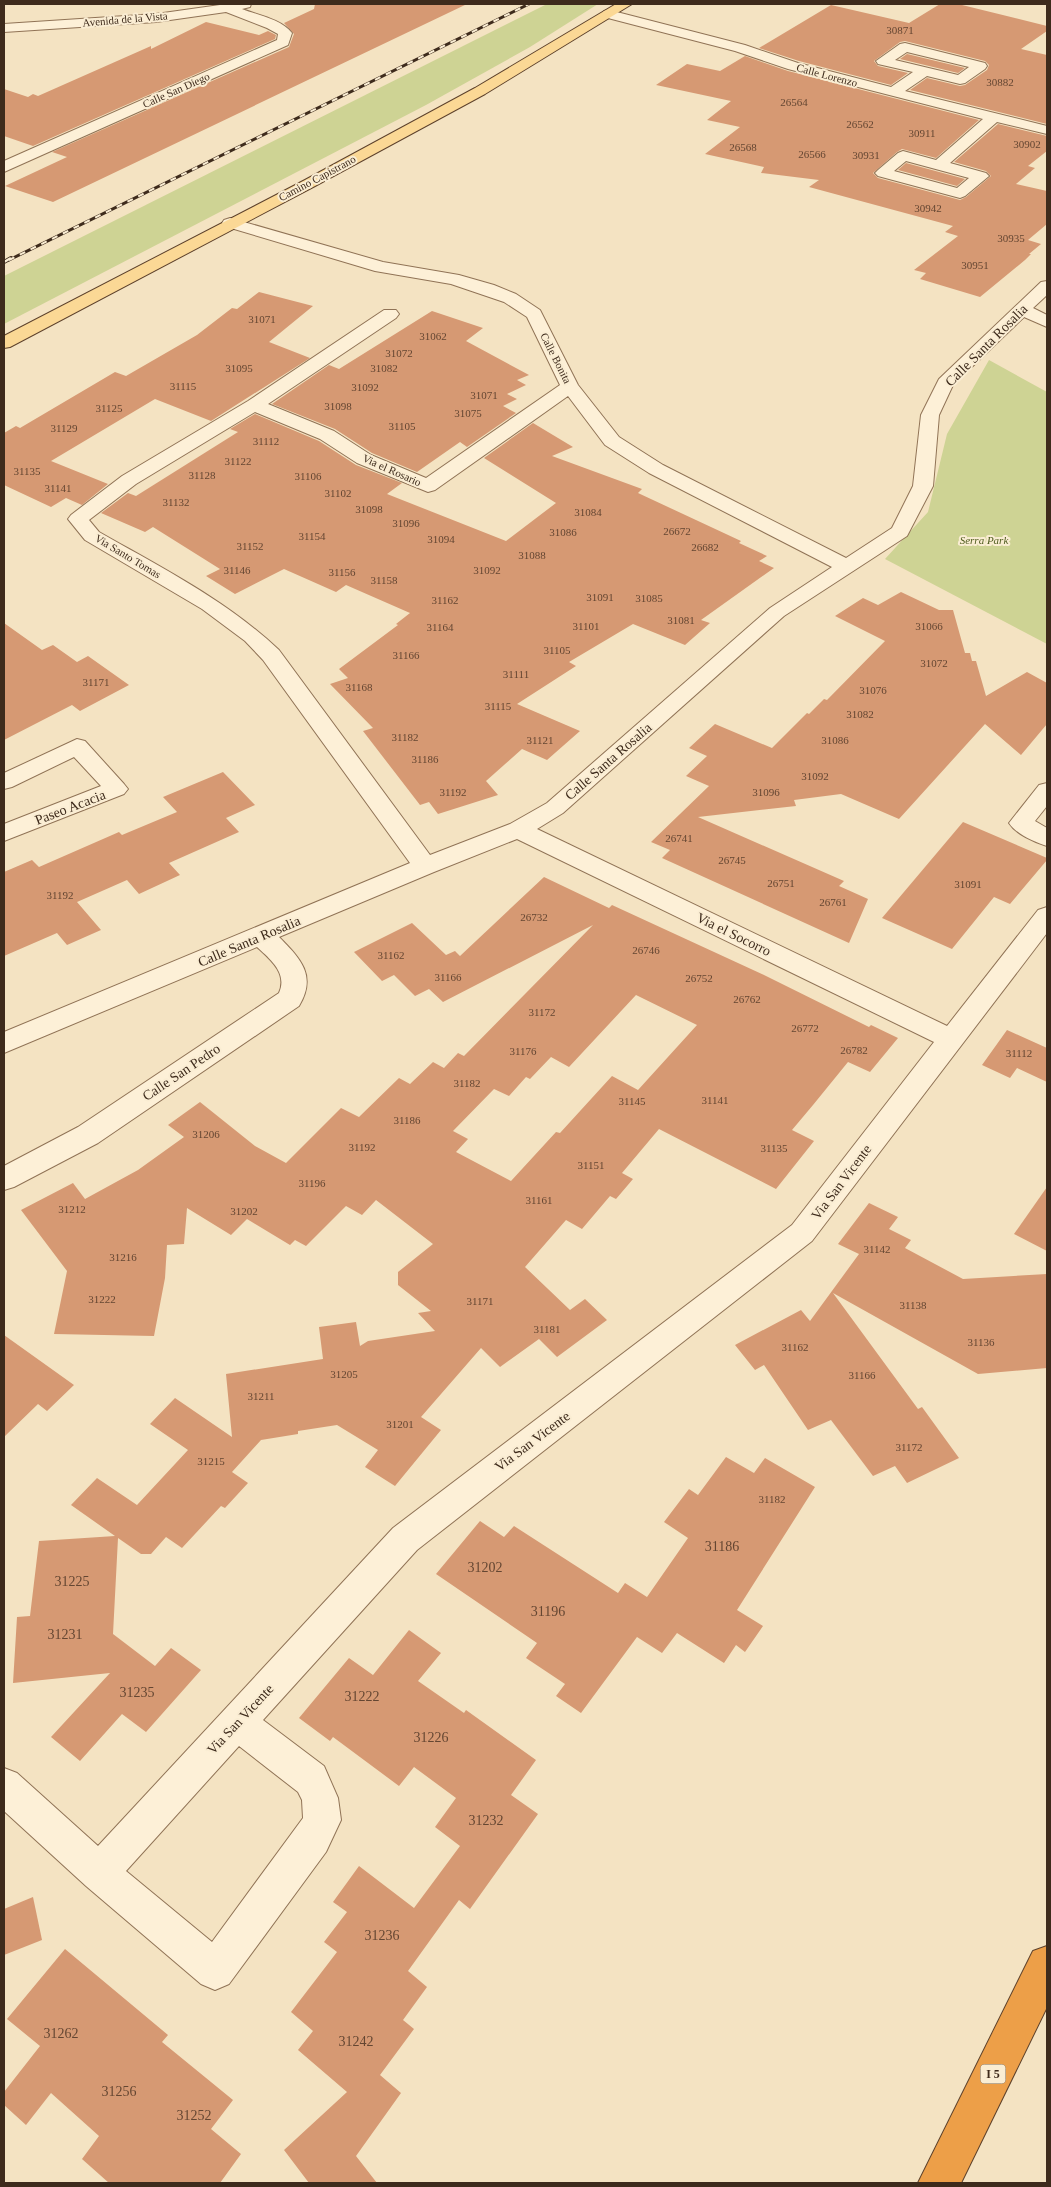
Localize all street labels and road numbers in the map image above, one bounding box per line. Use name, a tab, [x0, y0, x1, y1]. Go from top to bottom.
street label: Avenida de la Vista	[82, 9, 168, 29]
street label: Calle Lorenzo	[795, 61, 859, 89]
street label: Calle San Diego	[141, 70, 212, 110]
street label: Camino Capistrano	[277, 152, 358, 203]
street label: Calle Santa Rosalia	[942, 301, 1031, 389]
street label: Calle Bonita	[538, 331, 574, 385]
street label: Via el Rosario	[361, 452, 424, 488]
street label: Via Santo Tomas	[93, 532, 163, 580]
street label: Calle Santa Rosalia	[562, 719, 655, 803]
street label: Paseo Acacia	[33, 787, 108, 828]
street label: Via el Socorro	[694, 910, 773, 959]
street label: Calle Santa Rosalia	[196, 913, 303, 970]
street label: Calle San Pedro	[140, 1041, 223, 1104]
street label: Via San Vicente	[808, 1142, 874, 1223]
street label: Via San Vicente	[492, 1408, 573, 1474]
street label: Via San Vicente	[204, 1681, 276, 1757]
road number: I 5	[980, 2064, 1006, 2084]

